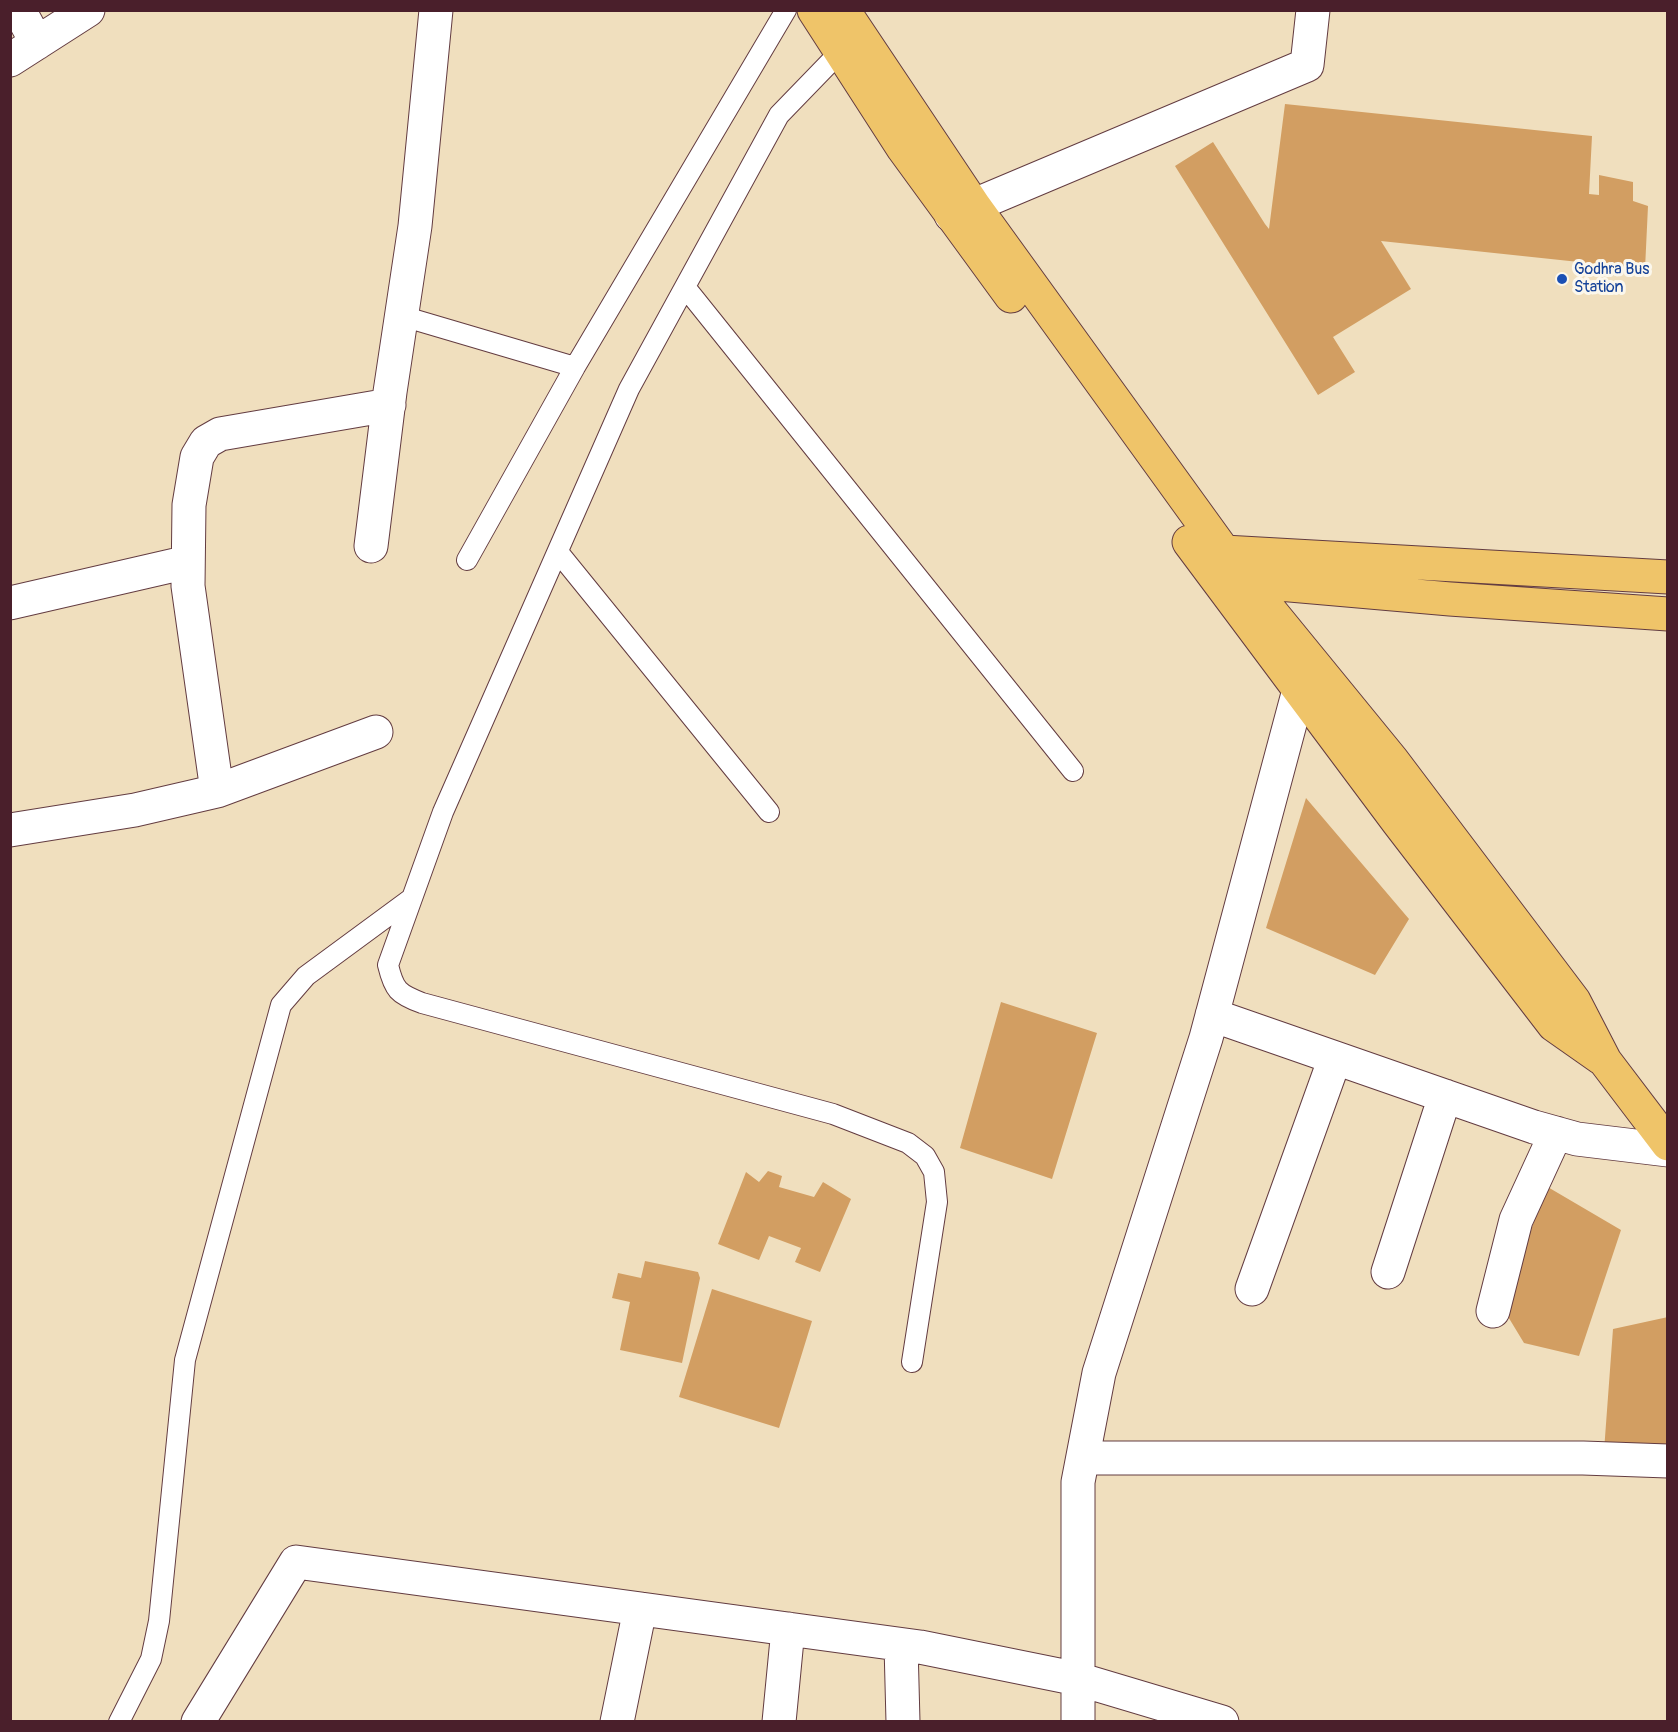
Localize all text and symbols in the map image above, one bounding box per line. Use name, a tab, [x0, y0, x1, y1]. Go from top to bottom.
place label: Godhra Bus Station	[1574, 260, 1649, 298]
marker: Godhra Bus Station	[1555, 272, 1569, 286]

